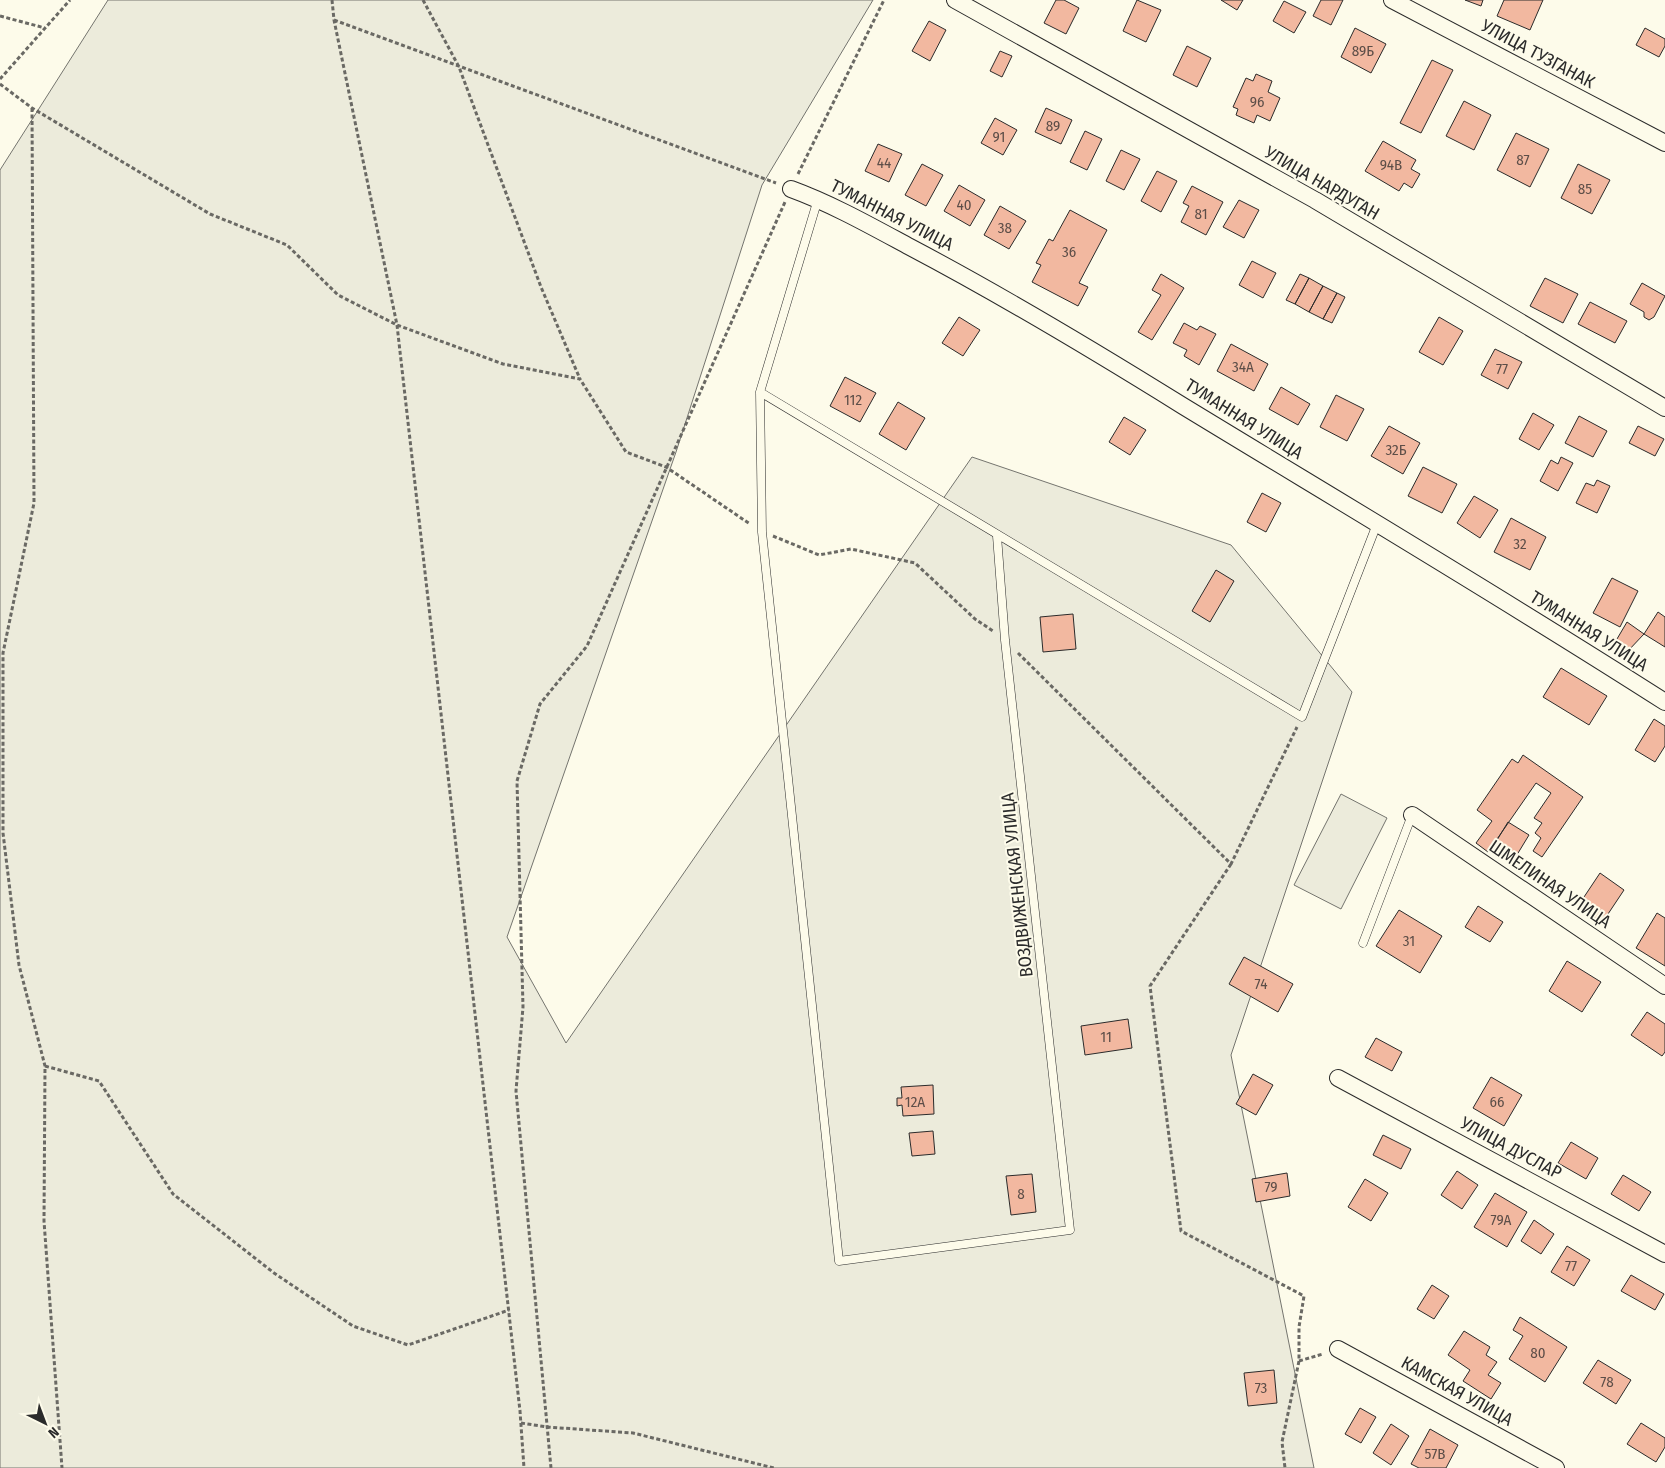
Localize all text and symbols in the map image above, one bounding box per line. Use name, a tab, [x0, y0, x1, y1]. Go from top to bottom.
street label: УЛИЦА ТУЗГАНАК	[1477, 14, 1599, 93]
house number: 89Б	[1352, 42, 1374, 60]
house number: 96	[1250, 93, 1264, 111]
house number: 89	[1046, 117, 1060, 135]
house number: 91	[993, 128, 1005, 146]
street label: УЛИЦА НАРДУГАН	[1260, 141, 1383, 225]
house number: 87	[1516, 151, 1530, 169]
house number: 44	[877, 154, 891, 172]
house number: 94В	[1380, 156, 1402, 174]
street label: ТУМАННАЯ УЛИЦА	[827, 175, 958, 256]
house number: 85	[1578, 180, 1592, 198]
house number: 40	[956, 196, 972, 214]
house number: 81	[1195, 205, 1207, 223]
house number: 38	[998, 219, 1012, 237]
house number: 36	[1062, 243, 1076, 261]
house number: 34А	[1232, 358, 1254, 376]
house number: 77	[1496, 360, 1508, 378]
street label: ТУМАННАЯ УЛИЦА	[1181, 374, 1307, 464]
house number: 112	[844, 391, 862, 409]
house number: 32Б	[1385, 441, 1407, 459]
house number: 32	[1513, 535, 1527, 553]
street label: ТУМАННАЯ УЛИЦА	[1526, 586, 1652, 676]
street label: ВОЗДВИЖЕНСКАЯ УЛИЦА	[996, 791, 1038, 978]
street label: ШМЕЛИНАЯ УЛИЦА	[1485, 835, 1616, 933]
house number: 31	[1403, 932, 1415, 950]
house number: 74	[1255, 975, 1267, 993]
house number: 11	[1100, 1028, 1112, 1046]
house number: 12А	[905, 1093, 925, 1111]
house number: 66	[1490, 1093, 1504, 1111]
street label: УЛИЦА ДУСЛАР	[1456, 1112, 1565, 1184]
house number: 79	[1264, 1178, 1278, 1196]
house number: 8	[1017, 1185, 1025, 1203]
house number: 79А	[1491, 1211, 1512, 1229]
house number: 77	[1565, 1257, 1577, 1275]
house number: 80	[1530, 1344, 1546, 1362]
street label: КАМСКАЯ УЛИЦА	[1397, 1351, 1517, 1431]
house number: 78	[1600, 1373, 1614, 1391]
house number: 73	[1255, 1379, 1268, 1397]
north arrow	[20, 1398, 70, 1448]
text: N	[45, 1423, 62, 1441]
house number: 57В	[1425, 1445, 1445, 1463]

